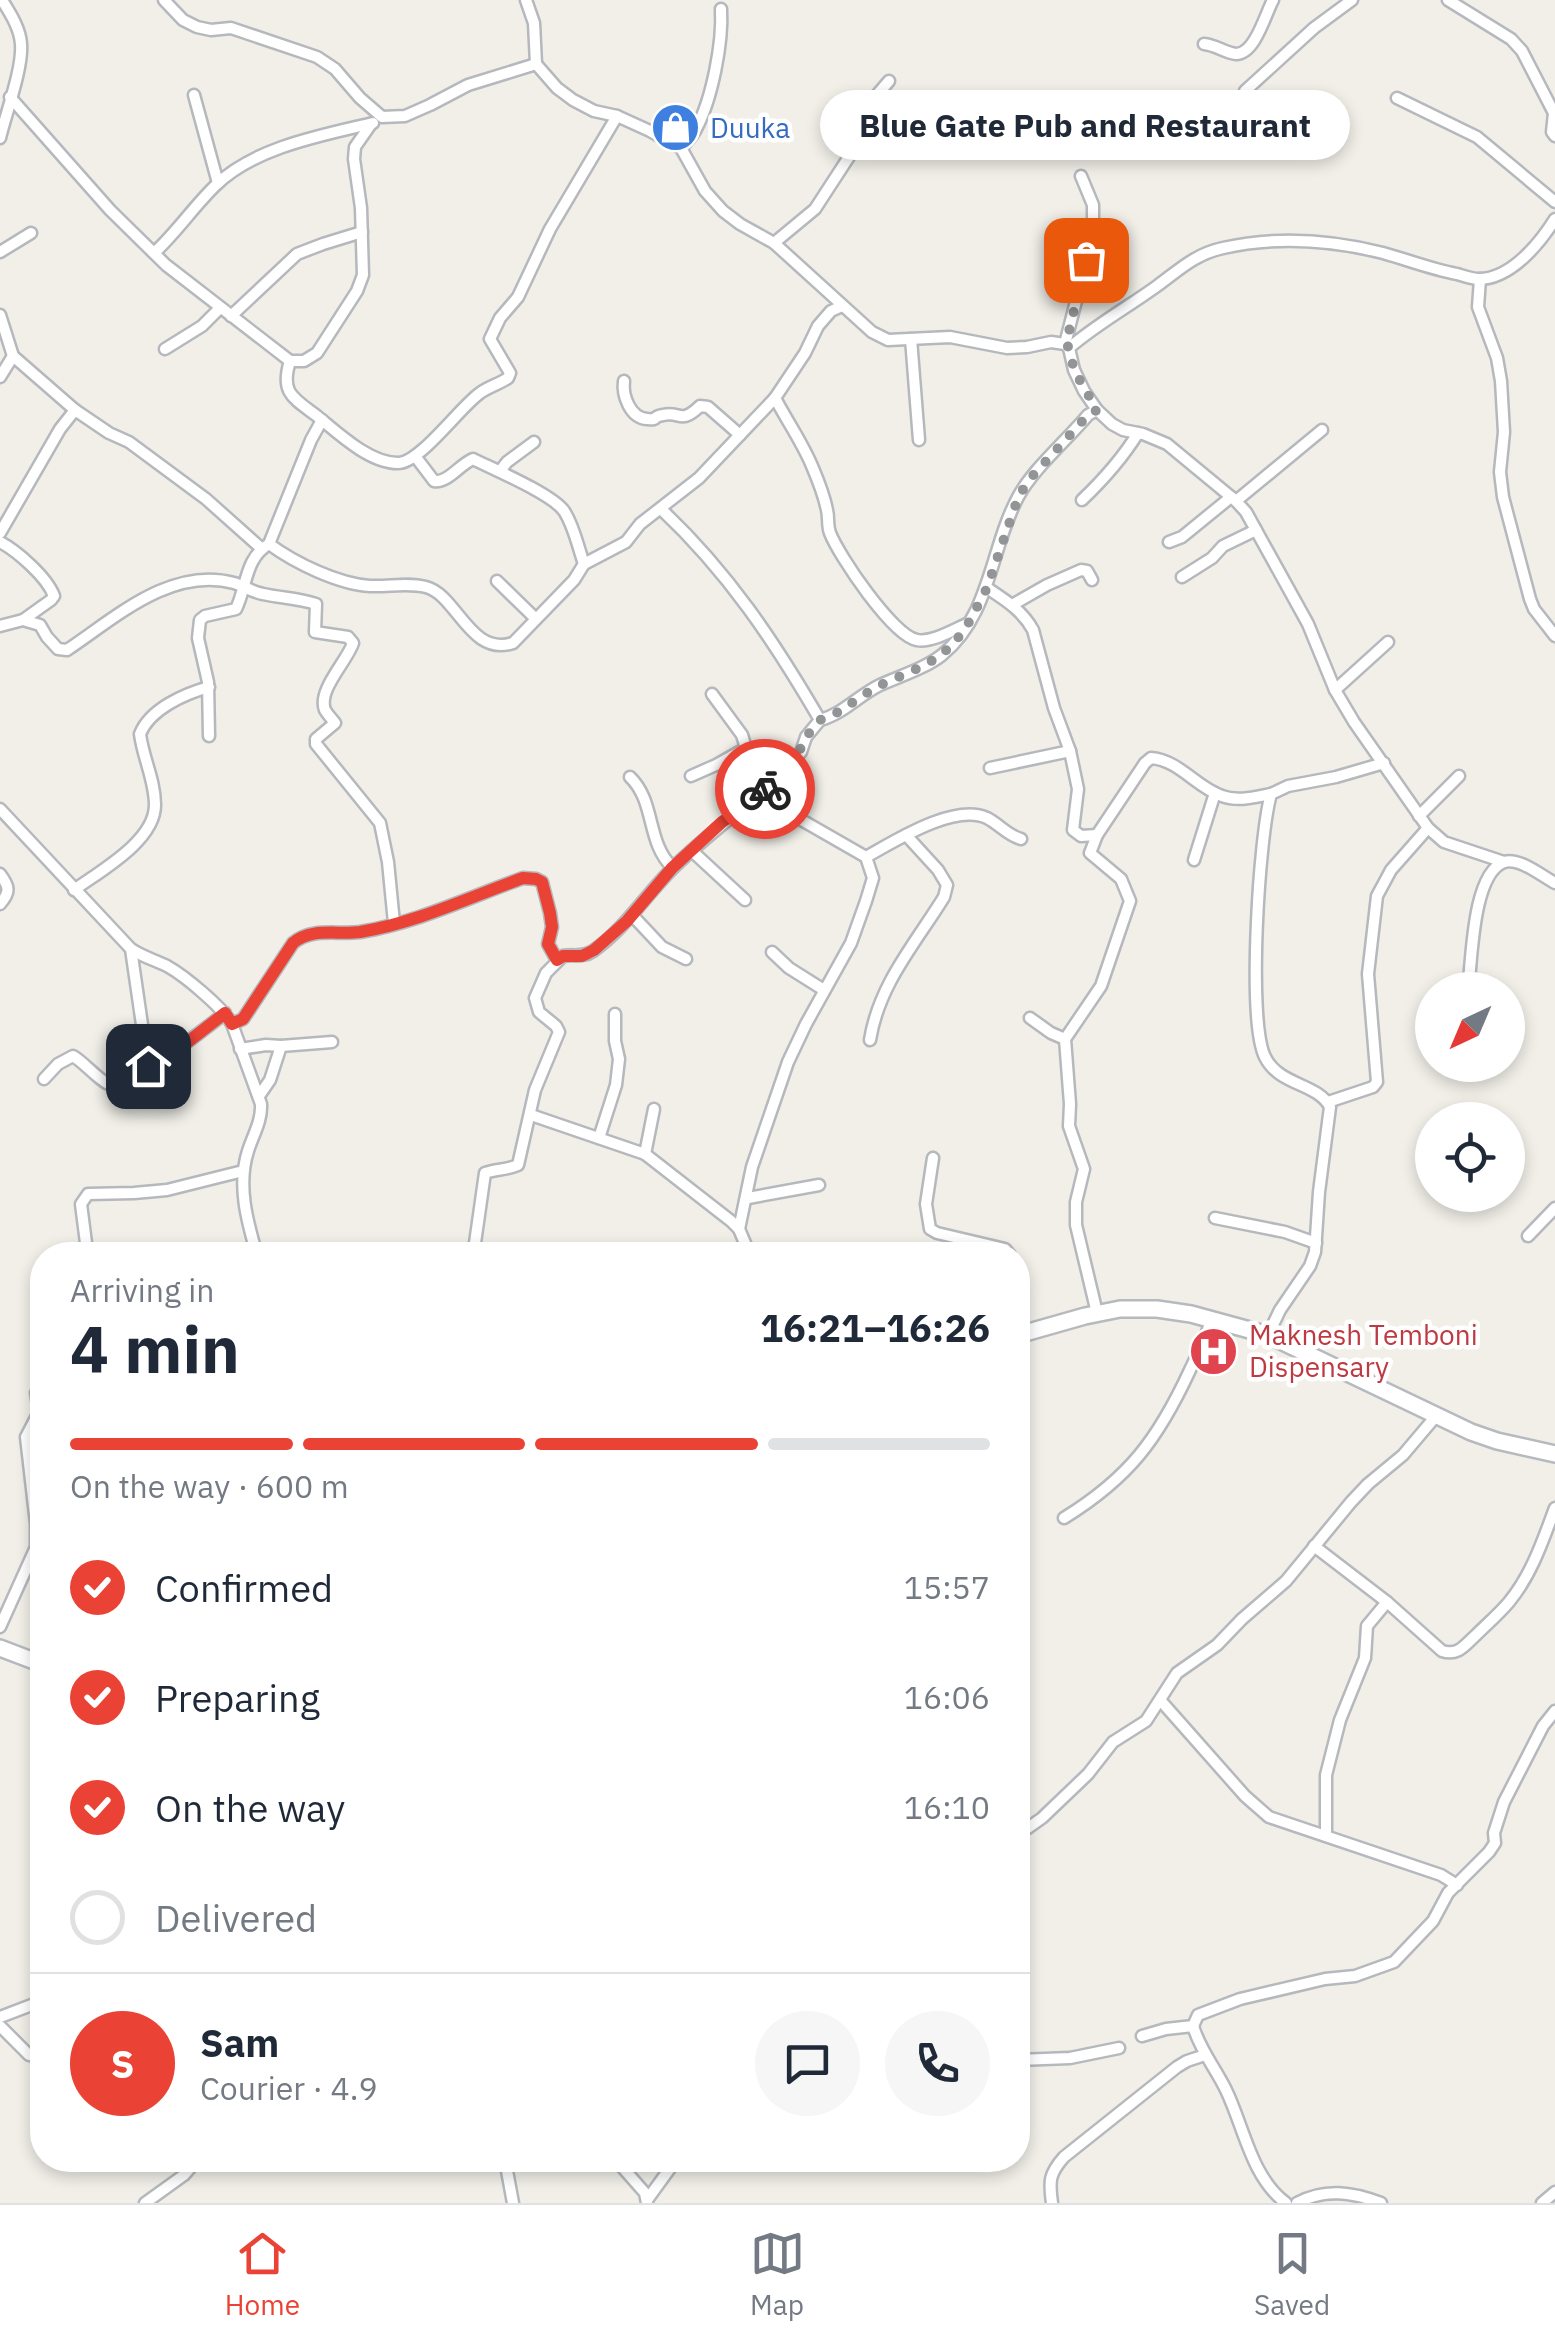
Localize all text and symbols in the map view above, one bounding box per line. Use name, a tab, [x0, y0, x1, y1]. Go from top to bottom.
callout: Blue Gate Pub and Restaurant	[821, 90, 1351, 160]
shop icon: Duuka	[649, 102, 701, 154]
text: Blue Gate Pub and Restaurant	[859, 104, 1311, 146]
place label: Duuka	[710, 109, 790, 146]
pin	[1044, 218, 1129, 303]
icon: bag	[1059, 233, 1114, 288]
courier	[715, 739, 815, 839]
icon: bike	[738, 762, 793, 817]
north arrow	[1415, 972, 1525, 1082]
map controls	[1415, 972, 1525, 1212]
pin	[106, 1024, 191, 1109]
icon: home	[121, 1039, 176, 1094]
button: locate	[1415, 1102, 1525, 1212]
text: Arriving in	[70, 1269, 215, 1311]
text: 16:21–16:26	[760, 1303, 990, 1352]
text: 4 min	[70, 1306, 240, 1391]
place label: Maknesh Temboni Dispensary	[1249, 1316, 1478, 1385]
hospital icon: Maknesh Temboni Dispensary	[1188, 1325, 1240, 1377]
text: On the way · 600 m	[70, 1465, 349, 1507]
icon: check	[70, 1560, 125, 1615]
text: Confirmed	[155, 1563, 333, 1612]
text: 15:57	[904, 1566, 990, 1608]
icon: check	[70, 1670, 125, 1725]
text: Preparing	[155, 1673, 320, 1722]
text: 16:06	[904, 1676, 990, 1718]
icon: check	[70, 1780, 125, 1835]
text: On the way	[155, 1783, 345, 1832]
text: 16:10	[904, 1786, 990, 1828]
text: Delivered	[155, 1893, 317, 1942]
button: chat	[755, 2011, 860, 2116]
button: phone	[885, 2011, 990, 2116]
text: Sam	[200, 2018, 279, 2067]
text: S	[111, 2039, 134, 2088]
text: Courier · 4.9	[200, 2067, 378, 2109]
tab: Home	[225, 2226, 300, 2323]
tab: Map	[750, 2226, 805, 2323]
tab: Saved	[1254, 2226, 1330, 2323]

